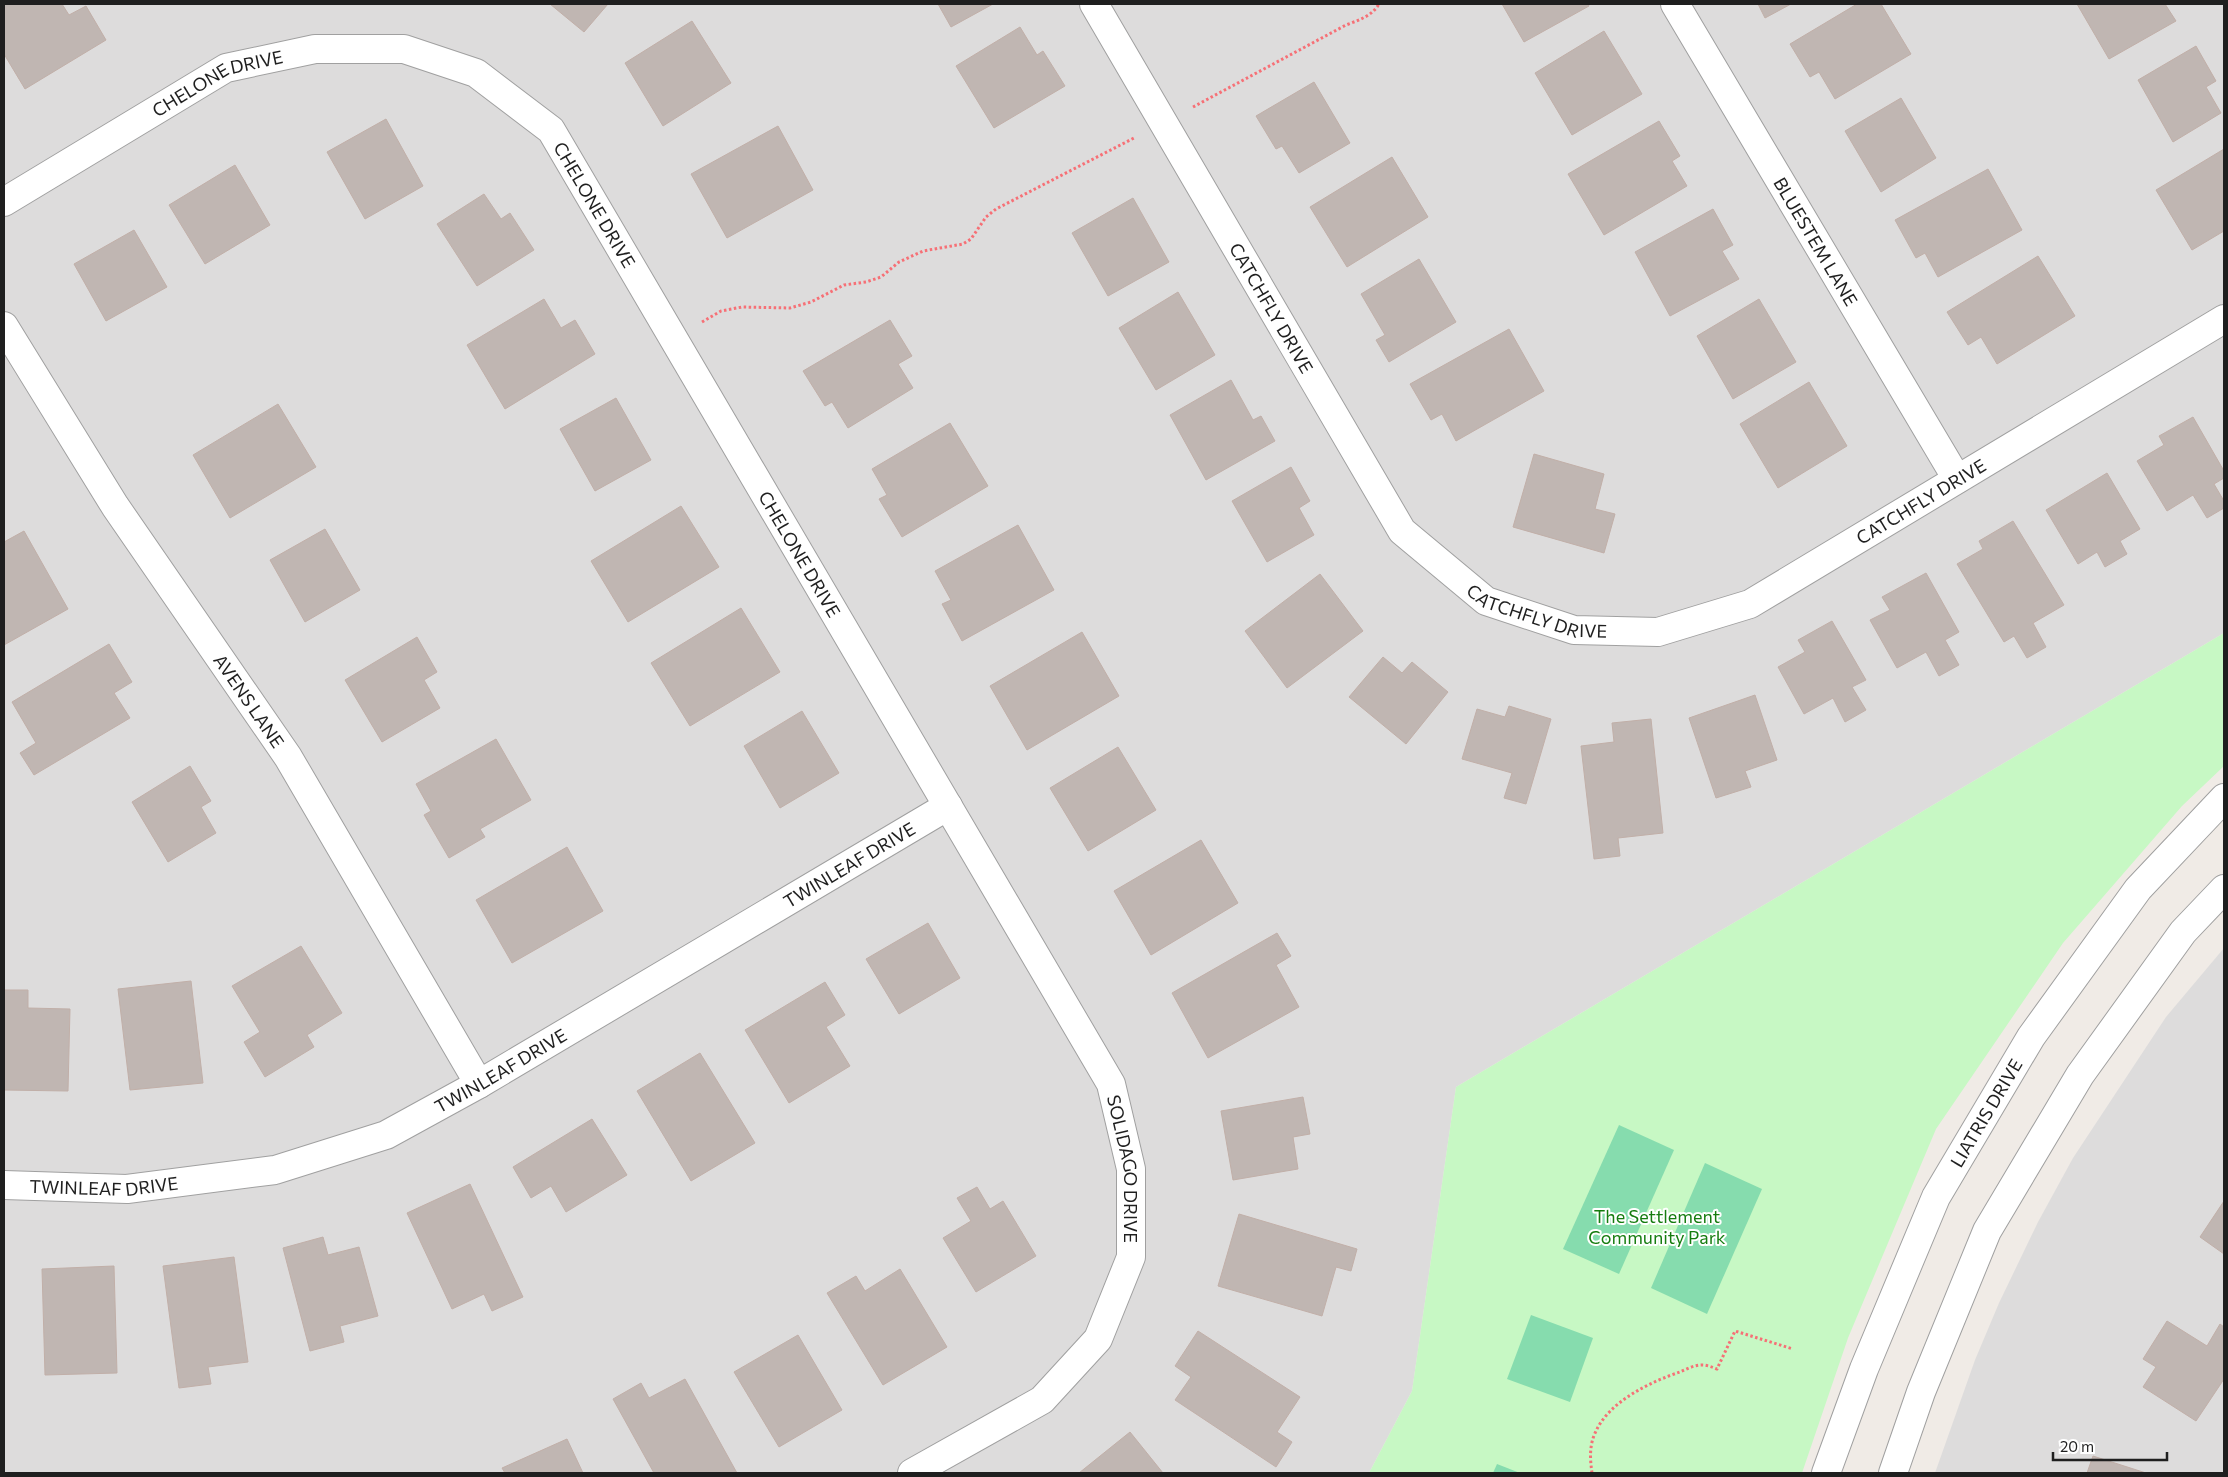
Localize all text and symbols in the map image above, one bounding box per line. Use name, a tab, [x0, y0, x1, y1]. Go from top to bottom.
street label: CHELONE DRIVE	[148, 45, 285, 121]
street label: CHELONE DRIVE	[549, 138, 640, 272]
street label: BLUESTEM LANE	[1769, 173, 1863, 310]
street label: CATCHFLY DRIVE	[1225, 239, 1318, 377]
street label: CATCHFLY DRIVE	[1852, 454, 1990, 549]
street label: CHELONE DRIVE	[754, 487, 845, 621]
street label: CATCHFLY DRIVE	[1463, 579, 1607, 642]
street label: AVENS LANE	[209, 650, 289, 752]
street label: TWINLEAF DRIVE	[779, 817, 919, 912]
street label: TWINLEAF DRIVE	[430, 1024, 570, 1117]
street label: LIATRIS DRIVE	[1945, 1055, 2027, 1171]
street label: SOLIDAGO DRIVE	[1103, 1093, 1142, 1243]
street label: TWINLEAF DRIVE	[29, 1172, 179, 1200]
park label: The Settlement Community Park	[1588, 1205, 1726, 1248]
scale bar	[2053, 1430, 2167, 1462]
text: 20 m	[2060, 1437, 2094, 1455]

